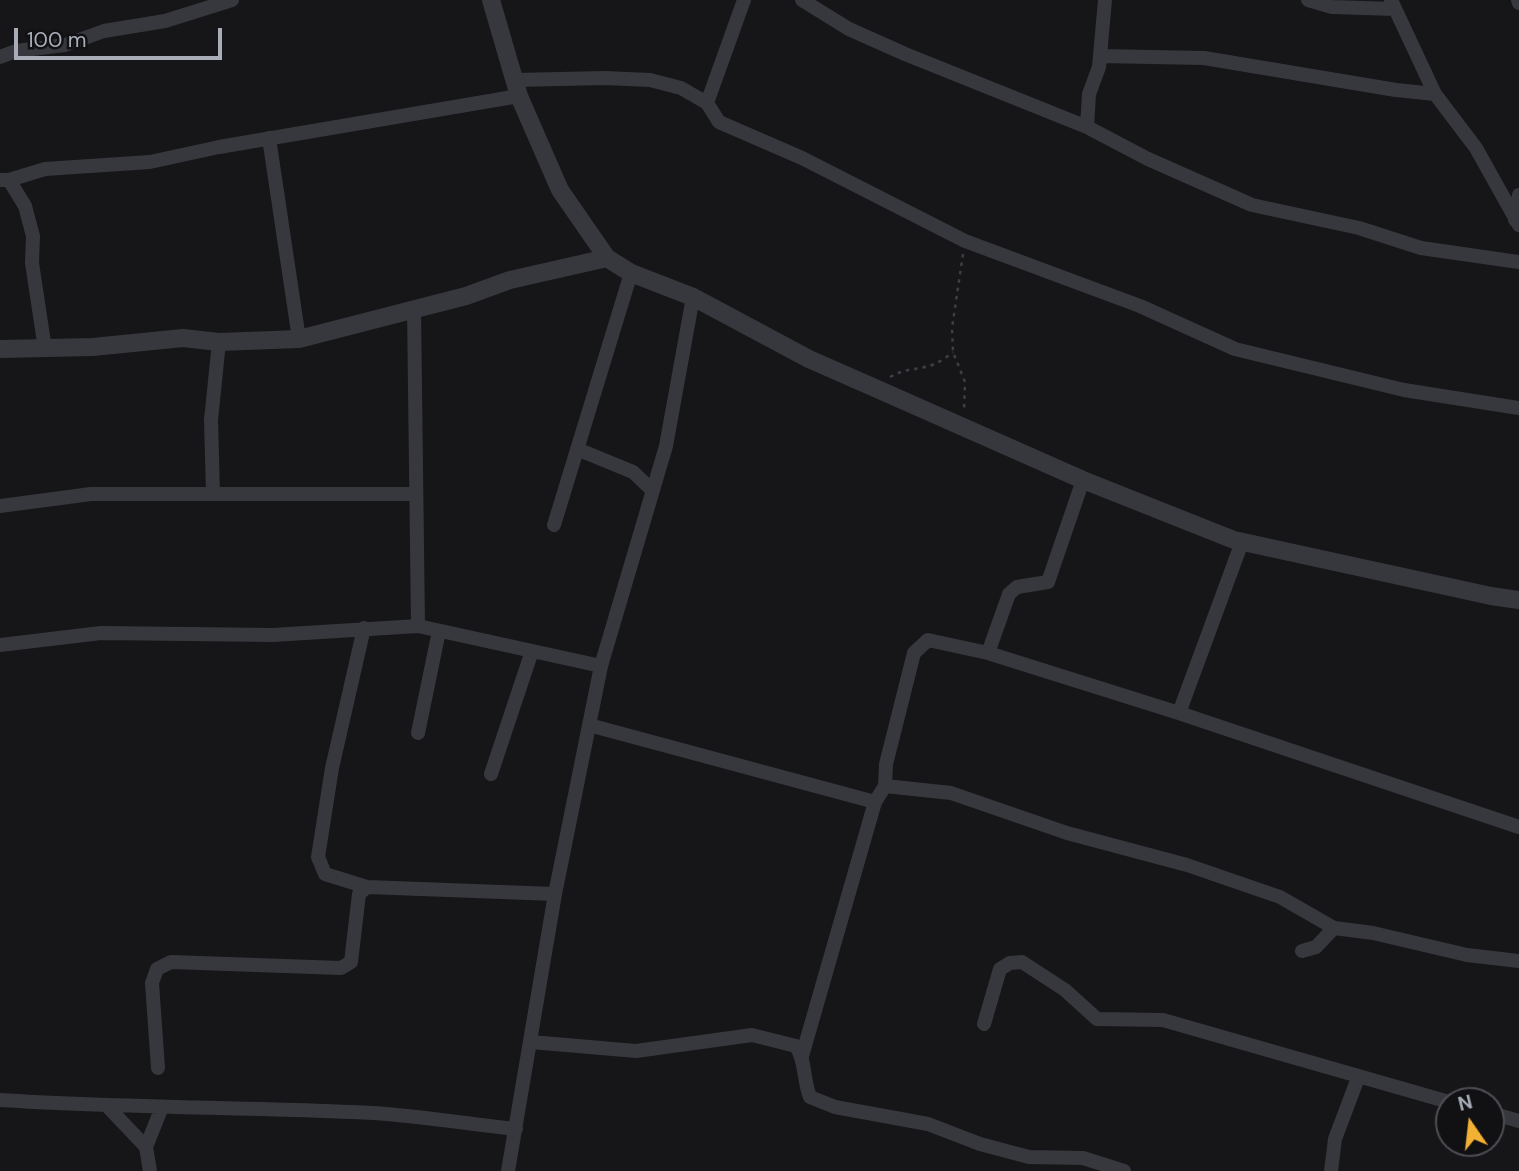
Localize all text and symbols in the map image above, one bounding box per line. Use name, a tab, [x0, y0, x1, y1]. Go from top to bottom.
scale bar	[18, 14, 226, 58]
text: 100 m	[27, 26, 87, 54]
north arrow	[1435, 1087, 1505, 1157]
text: N	[1456, 1089, 1475, 1117]

